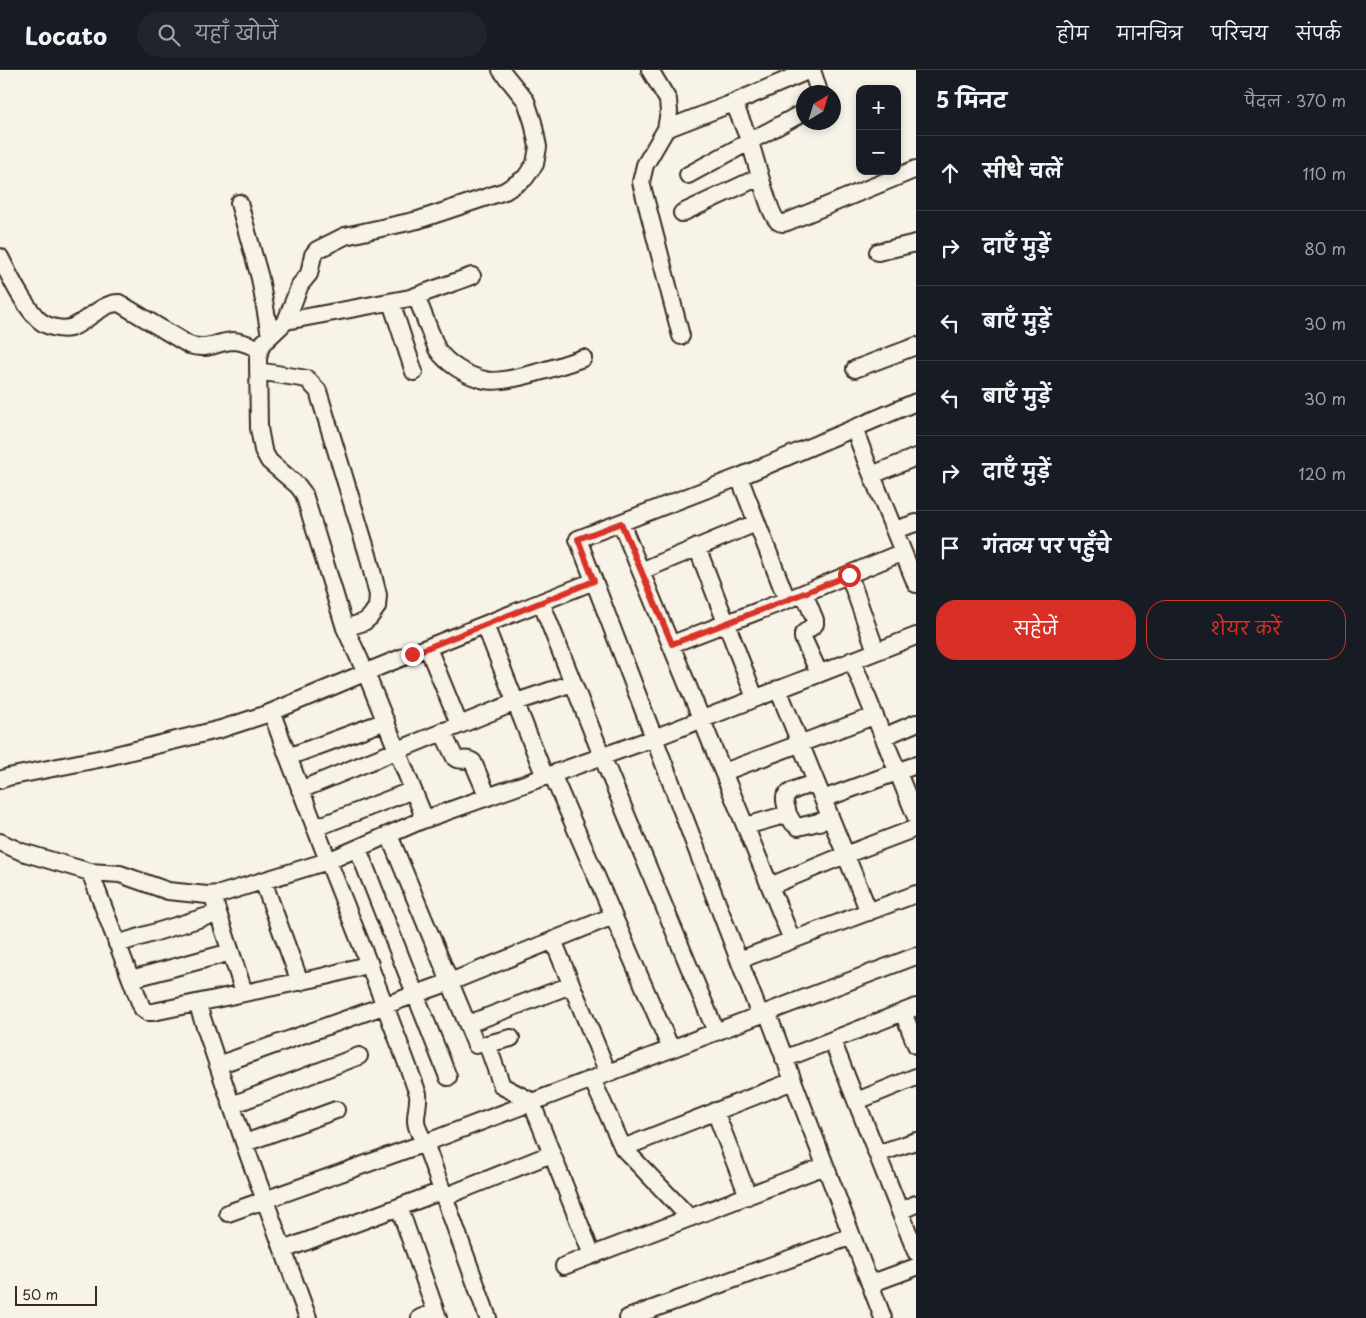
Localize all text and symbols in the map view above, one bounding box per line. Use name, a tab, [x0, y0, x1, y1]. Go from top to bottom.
search box	[137, 12, 487, 57]
text: Locato	[25, 17, 107, 53]
text: यहाँ खोजें	[195, 18, 278, 46]
text: होम	[1057, 19, 1089, 46]
text: मानचित्र	[1117, 19, 1183, 46]
text: परिचय	[1211, 19, 1268, 46]
text: संपर्क	[1296, 19, 1341, 46]
icon: search	[155, 21, 183, 49]
text: 5 मिनट	[936, 83, 1007, 115]
north arrow	[796, 85, 841, 130]
map controls	[856, 85, 901, 175]
button: +	[856, 85, 901, 130]
text: पैदल · 370 m	[1244, 88, 1346, 112]
button: −	[856, 130, 901, 175]
text: सीधे चलें	[983, 156, 1062, 184]
icon: ahead	[936, 159, 964, 187]
text: 110 m	[1303, 161, 1346, 185]
text: दाएँ मुड़ें	[983, 231, 1050, 259]
icon: right	[936, 234, 964, 262]
text: 80 m	[1304, 236, 1346, 260]
text: बाएँ मुड़ें	[983, 306, 1051, 334]
icon: left	[936, 309, 964, 337]
text: 30 m	[1304, 311, 1346, 335]
text: बाएँ मुड़ें	[983, 381, 1051, 409]
icon: left	[936, 384, 964, 412]
text: 30 m	[1304, 386, 1346, 410]
text: दाएँ मुड़ें	[983, 456, 1050, 484]
icon: right	[936, 459, 964, 487]
text: 120 m	[1299, 461, 1346, 485]
text: गंतव्य पर पहुँचे	[983, 531, 1111, 559]
icon: arrive	[936, 534, 964, 562]
route start	[838, 564, 861, 587]
button: सहेजें	[936, 600, 1136, 660]
button: शेयर करें	[1146, 600, 1346, 660]
route end	[401, 643, 424, 666]
scale bar	[15, 1283, 98, 1306]
text: 50 m	[22, 1284, 58, 1305]

